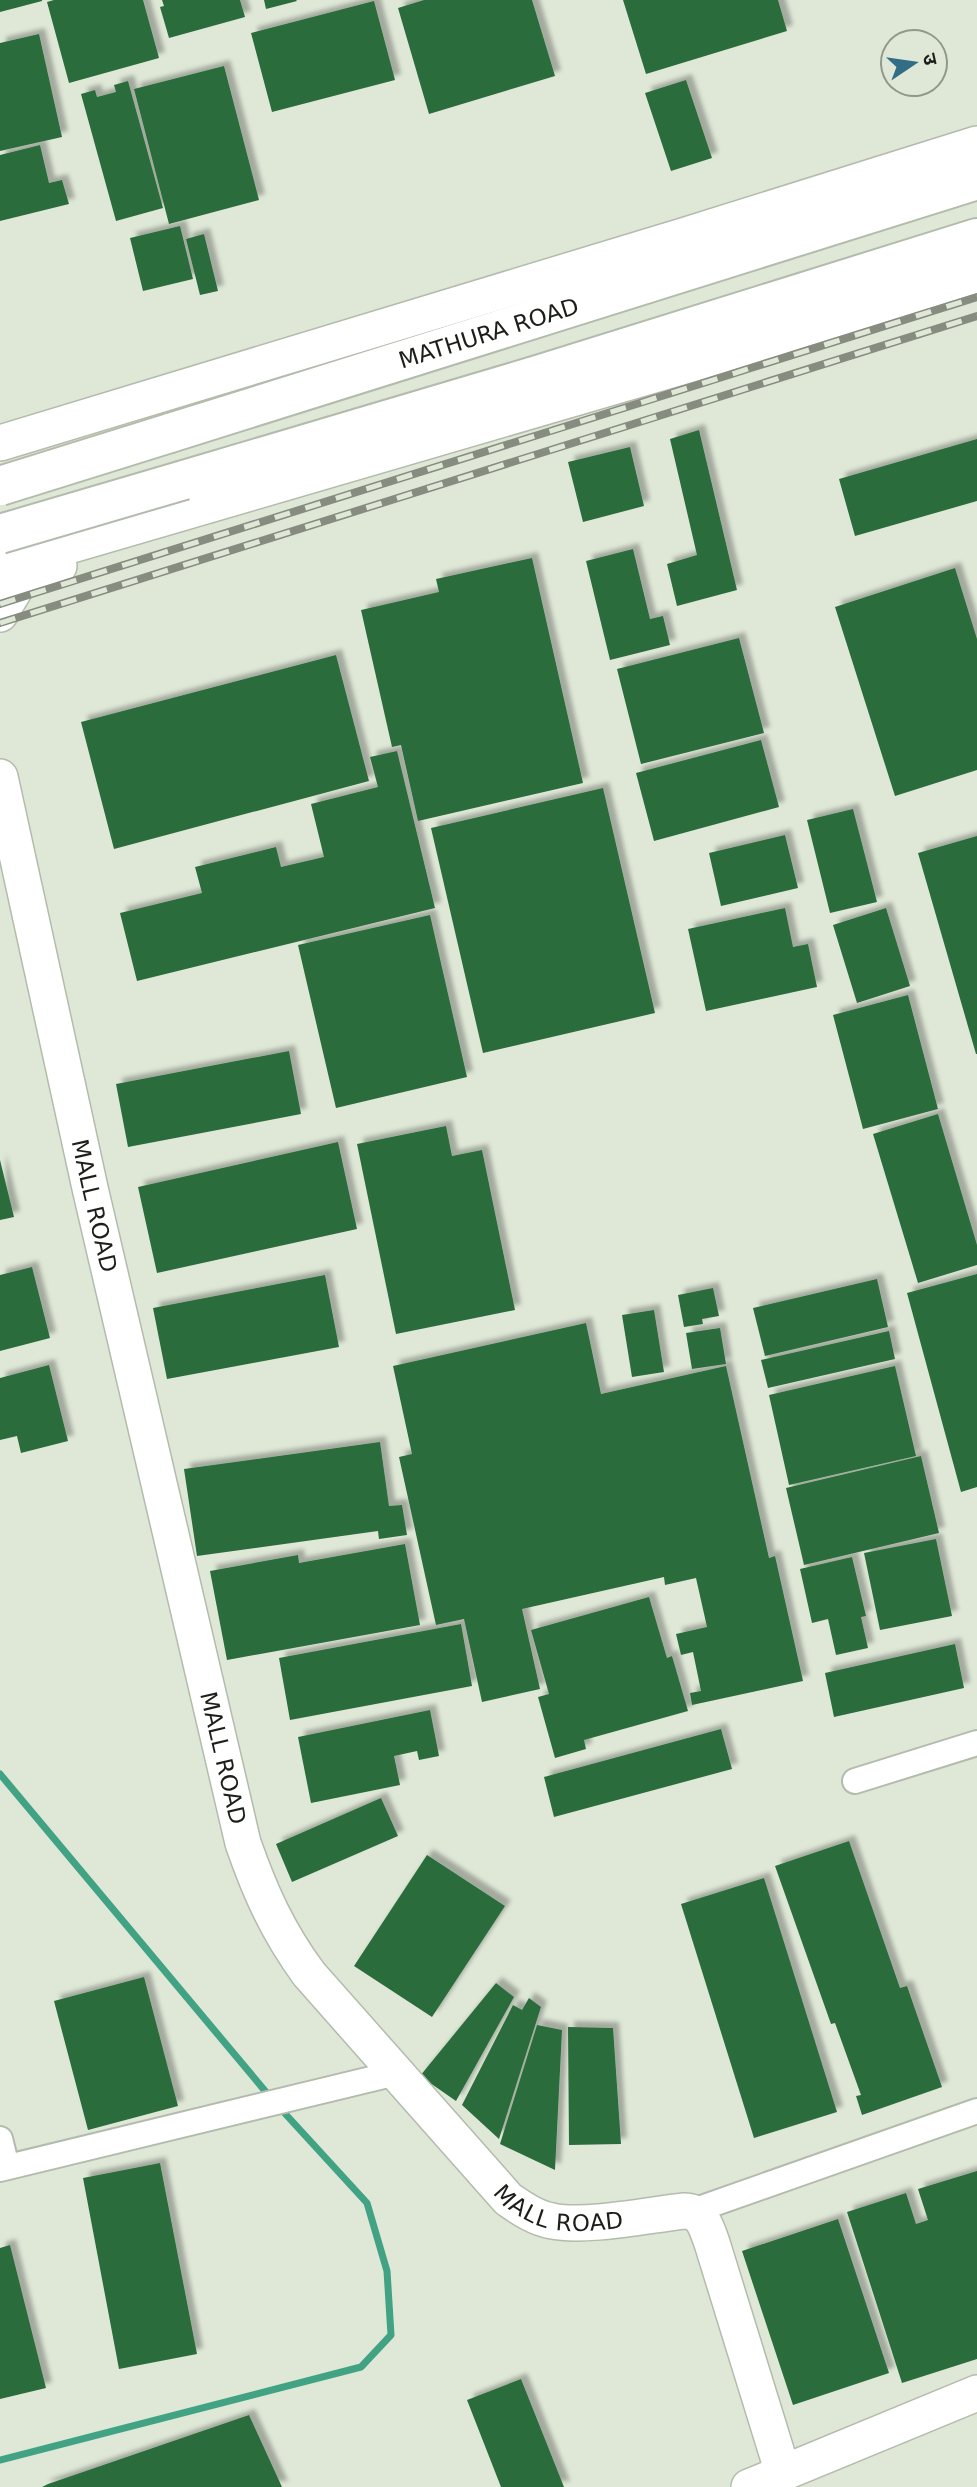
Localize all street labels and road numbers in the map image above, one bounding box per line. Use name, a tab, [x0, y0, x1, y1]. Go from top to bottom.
street label: MATHURA ROAD	[395, 293, 582, 373]
street label: MALL ROAD	[67, 1137, 122, 1275]
street label: MALL ROAD	[195, 1689, 251, 1827]
street label: MALL ROAD	[488, 2179, 624, 2236]

